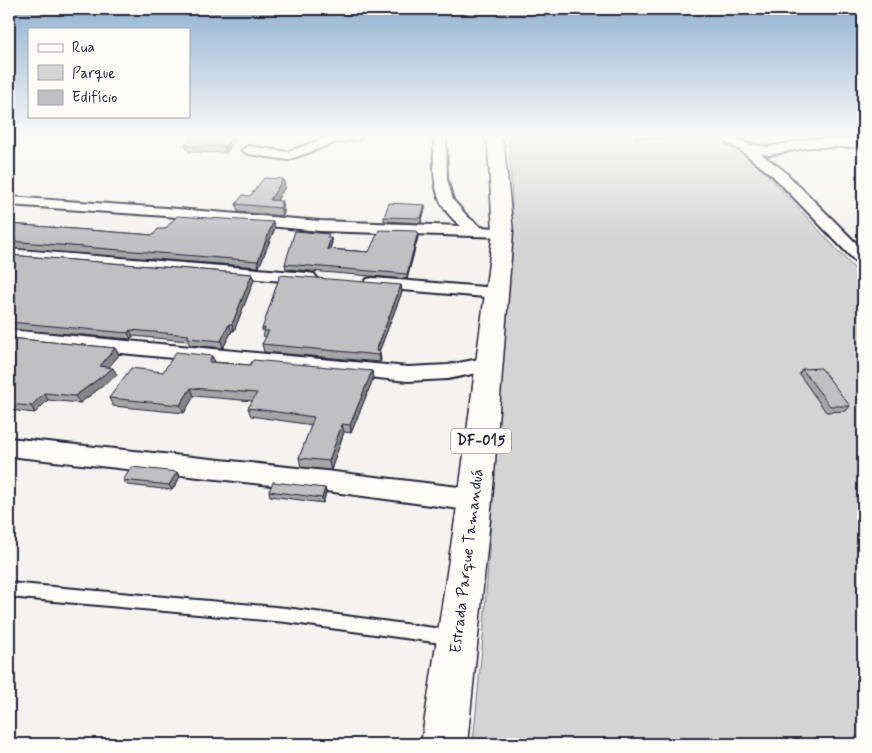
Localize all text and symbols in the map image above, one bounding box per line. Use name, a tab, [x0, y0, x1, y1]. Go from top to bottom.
legend	[28, 28, 190, 118]
text: Rua	[72, 38, 95, 58]
text: Parque	[72, 64, 115, 84]
text: Edifício	[72, 88, 117, 108]
road number: DF-015	[451, 428, 511, 454]
street label: Estrada Parque Tamanduá	[445, 468, 489, 654]

